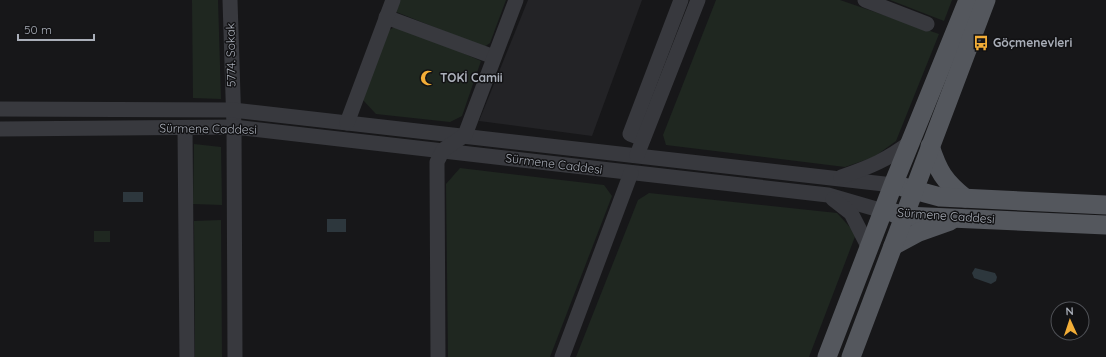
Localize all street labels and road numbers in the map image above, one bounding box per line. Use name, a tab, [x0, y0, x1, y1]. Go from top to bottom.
street label: 5774. Sokak	[222, 23, 239, 87]
street label: Sürmene Caddesi	[159, 120, 257, 137]
street label: Sürmene Caddesi	[505, 150, 603, 177]
street label: Sürmene Caddesi	[897, 205, 995, 226]

